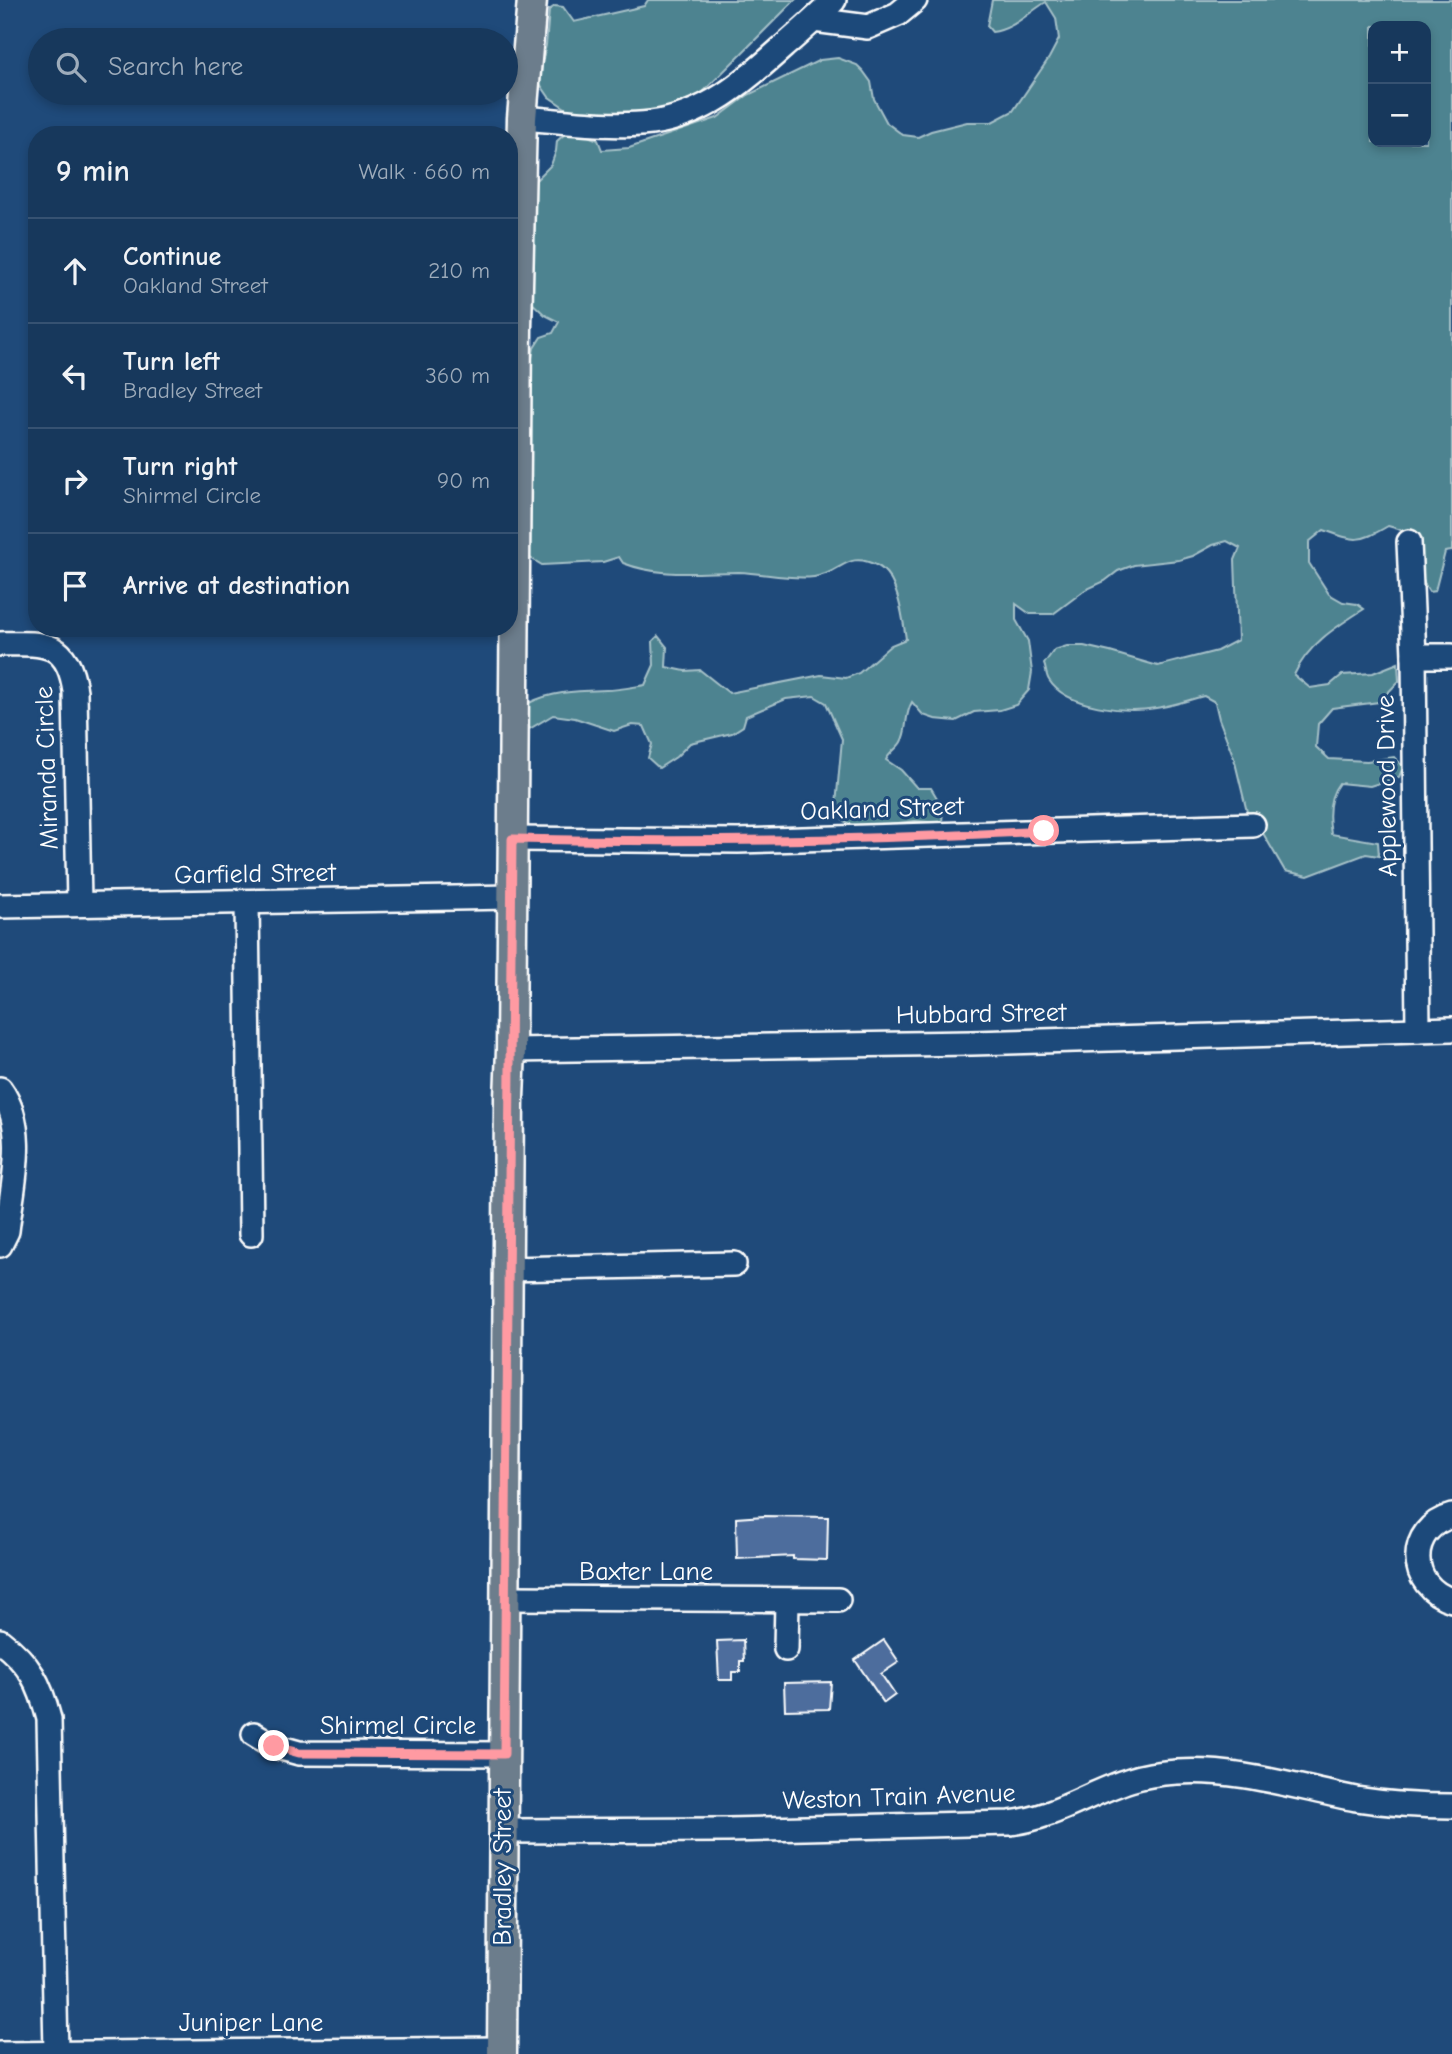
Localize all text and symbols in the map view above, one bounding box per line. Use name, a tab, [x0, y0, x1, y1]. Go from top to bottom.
map controls	[1368, 21, 1431, 147]
button: +	[1368, 21, 1431, 84]
search box	[28, 28, 518, 105]
icon: search	[52, 48, 90, 86]
text: Search here	[108, 52, 243, 82]
button: −	[1368, 84, 1431, 147]
text: 9 min	[56, 154, 130, 189]
text: Walk · 660 m	[359, 158, 490, 185]
text: Continue	[123, 242, 221, 272]
icon: ahead	[56, 252, 94, 290]
text: 210 m	[428, 257, 490, 284]
text: Oakland Street	[123, 272, 268, 299]
text: Turn left	[123, 347, 220, 377]
icon: left	[56, 357, 94, 395]
text: 360 m	[425, 362, 490, 389]
text: Bradley Street	[123, 377, 262, 404]
text: Turn right	[123, 452, 237, 482]
icon: right	[56, 462, 94, 500]
text: 90 m	[437, 467, 490, 494]
text: Shirmel Circle	[123, 482, 261, 509]
icon: arrive	[56, 567, 94, 605]
text: Arrive at destination	[123, 571, 350, 601]
street label: Miranda Circle	[29, 686, 65, 850]
street label: Applewood Drive	[1370, 695, 1404, 877]
street label: Oakland Street	[800, 791, 966, 827]
route start	[1028, 815, 1059, 846]
street label: Garfield Street	[174, 858, 338, 890]
street label: Hubbard Street	[896, 997, 1068, 1030]
street label: Baxter Lane	[579, 1557, 713, 1587]
street label: Shirmel Circle	[320, 1711, 476, 1741]
route end	[258, 1730, 289, 1761]
street label: Weston Train Avenue	[782, 1778, 1016, 1816]
street label: Bradley Street	[488, 1787, 518, 1946]
street label: Juniper Lane	[179, 2008, 323, 2038]

